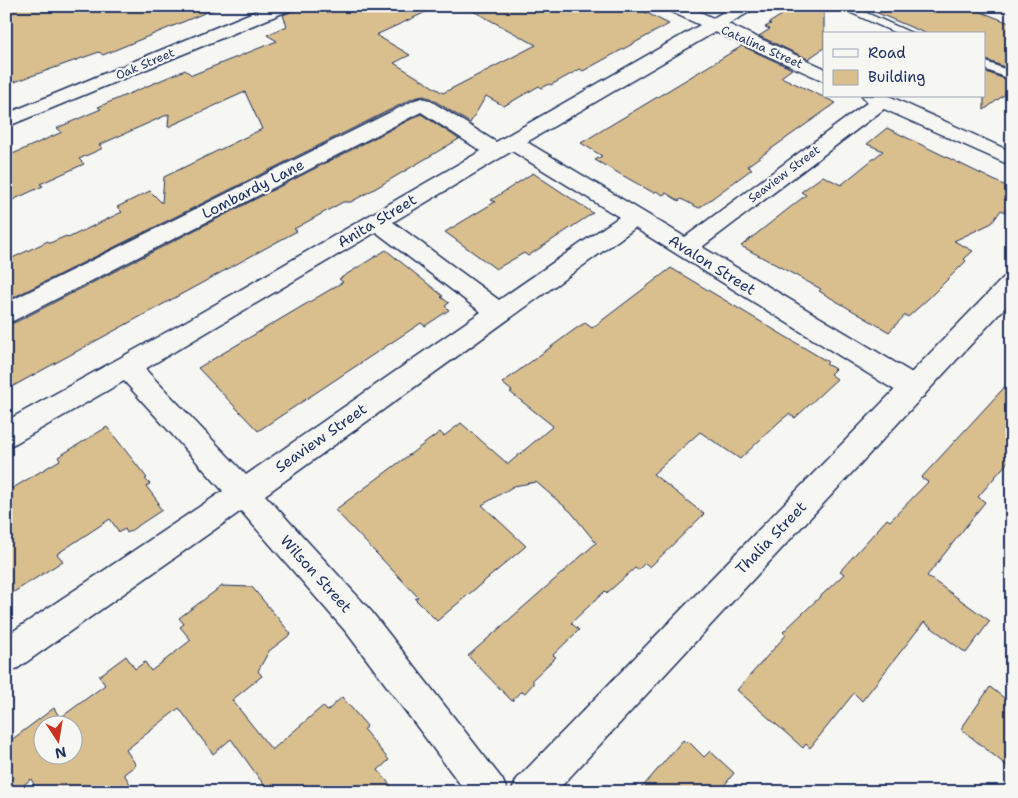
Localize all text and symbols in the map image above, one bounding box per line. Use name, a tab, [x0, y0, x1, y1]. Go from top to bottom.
street label: Catalina Street	[719, 22, 805, 72]
legend	[823, 32, 986, 98]
text: Road	[868, 43, 906, 63]
street label: Oak Street	[113, 44, 177, 84]
text: Building	[868, 67, 925, 87]
street label: Seaview Street	[745, 142, 823, 206]
street label: Lombardy Lane	[198, 155, 308, 223]
street label: Anita Street	[334, 190, 420, 252]
street label: Avalon Street	[665, 230, 759, 300]
street label: Seaview Street	[271, 399, 371, 477]
street label: Thalia Street	[731, 497, 811, 579]
street label: Wilson Street	[276, 531, 356, 617]
north arrow	[32, 716, 82, 766]
text: N	[53, 743, 68, 763]

